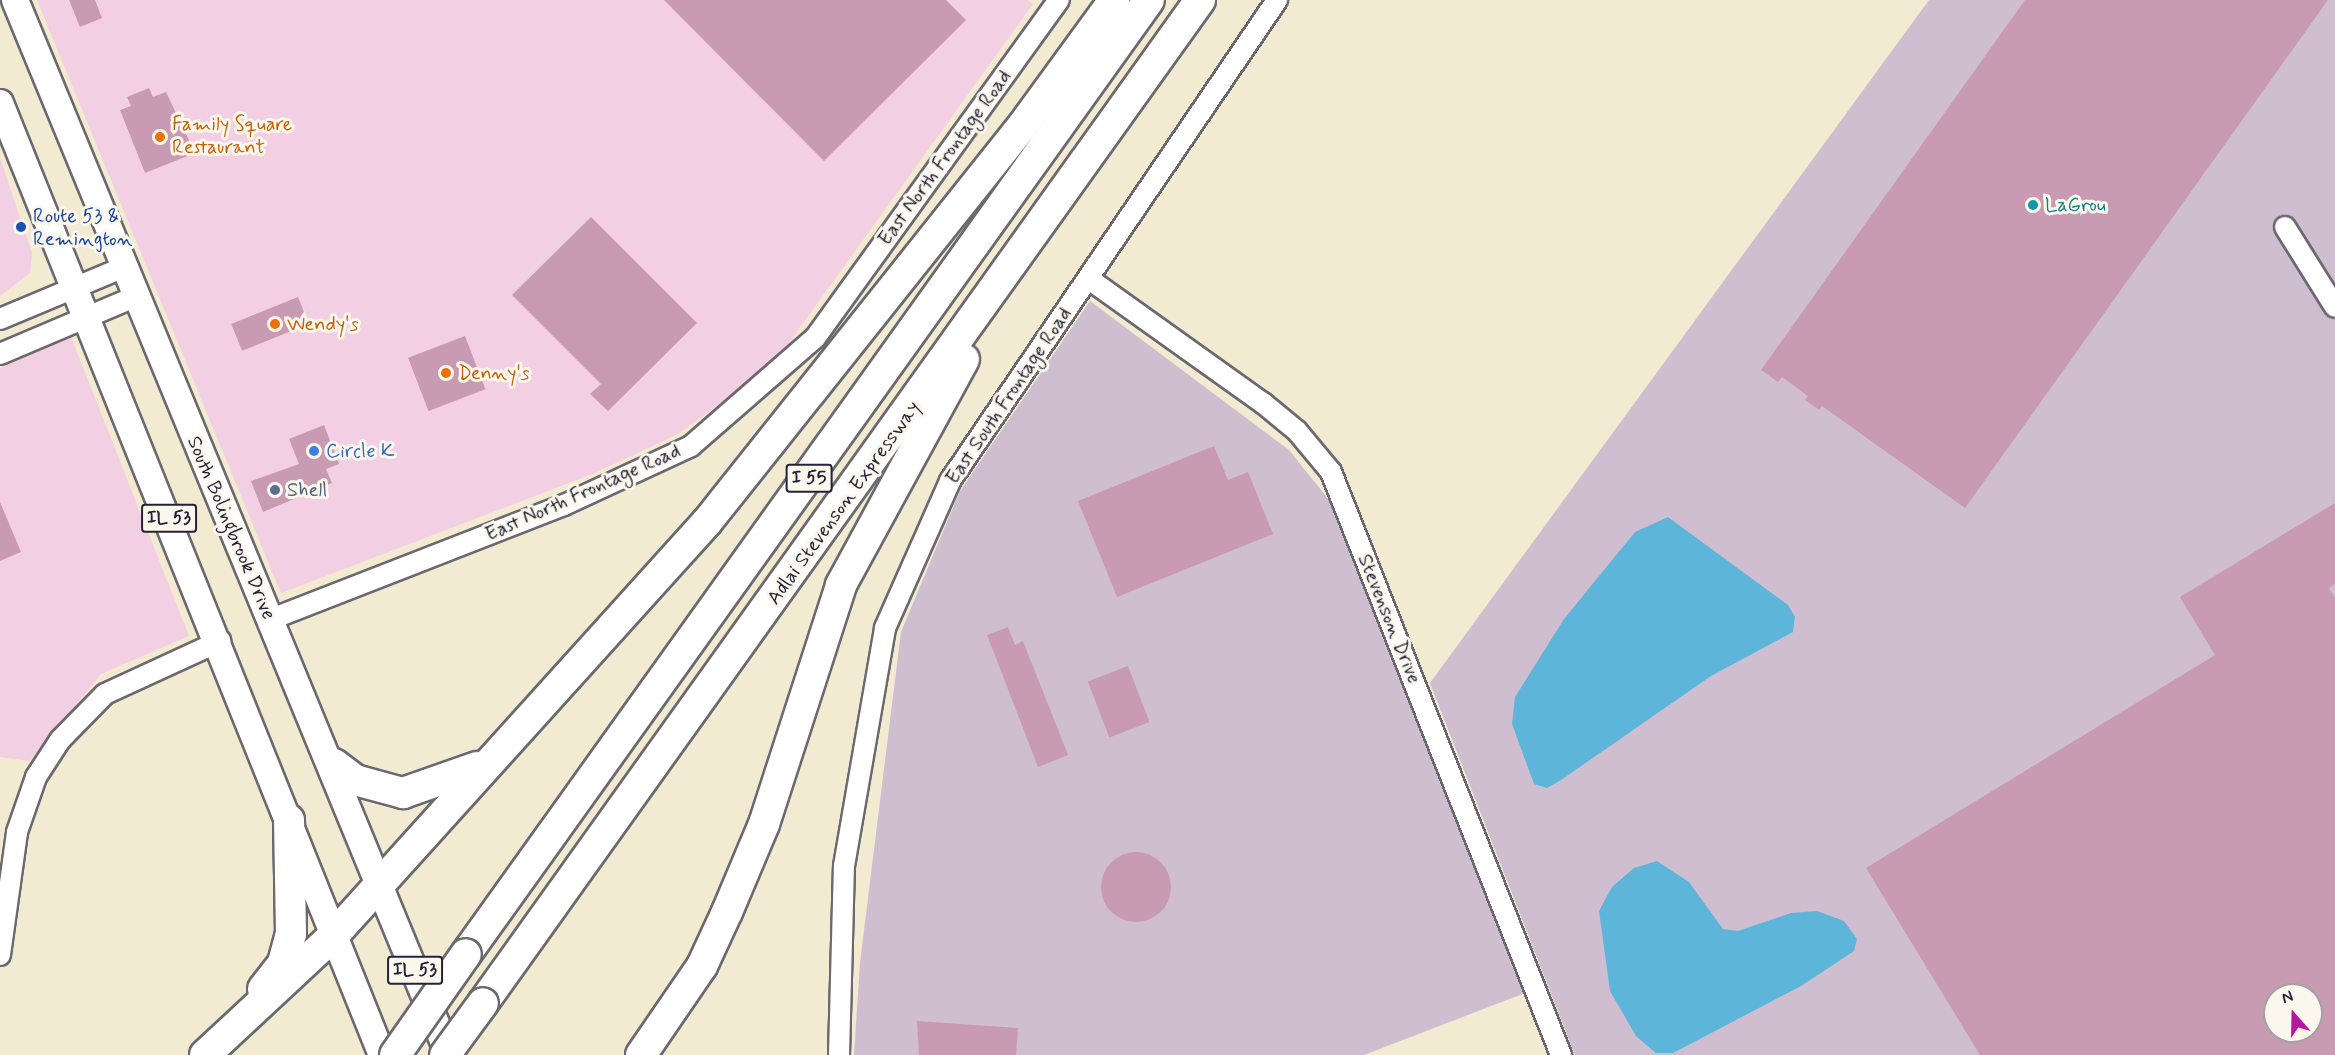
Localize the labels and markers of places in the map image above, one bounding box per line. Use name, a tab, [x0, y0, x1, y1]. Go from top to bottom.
place label: Family Square Restaurant	[172, 113, 294, 160]
marker: Family Square Restaurant	[153, 130, 167, 144]
place label: LaGrou	[2045, 193, 2106, 217]
marker: LaGrou	[2026, 198, 2040, 212]
place label: Route 53 & Remington	[33, 204, 132, 251]
marker: Route 53 & Remington	[14, 220, 28, 234]
place label: Wendy's	[287, 312, 358, 336]
marker: Wendy's	[268, 317, 282, 331]
place label: Denny's	[458, 361, 530, 385]
marker: Denny's	[439, 366, 453, 380]
place label: Circle K	[326, 439, 395, 463]
marker: Circle K	[307, 444, 321, 458]
place label: Shell	[287, 478, 327, 502]
marker: Shell	[268, 483, 282, 497]

